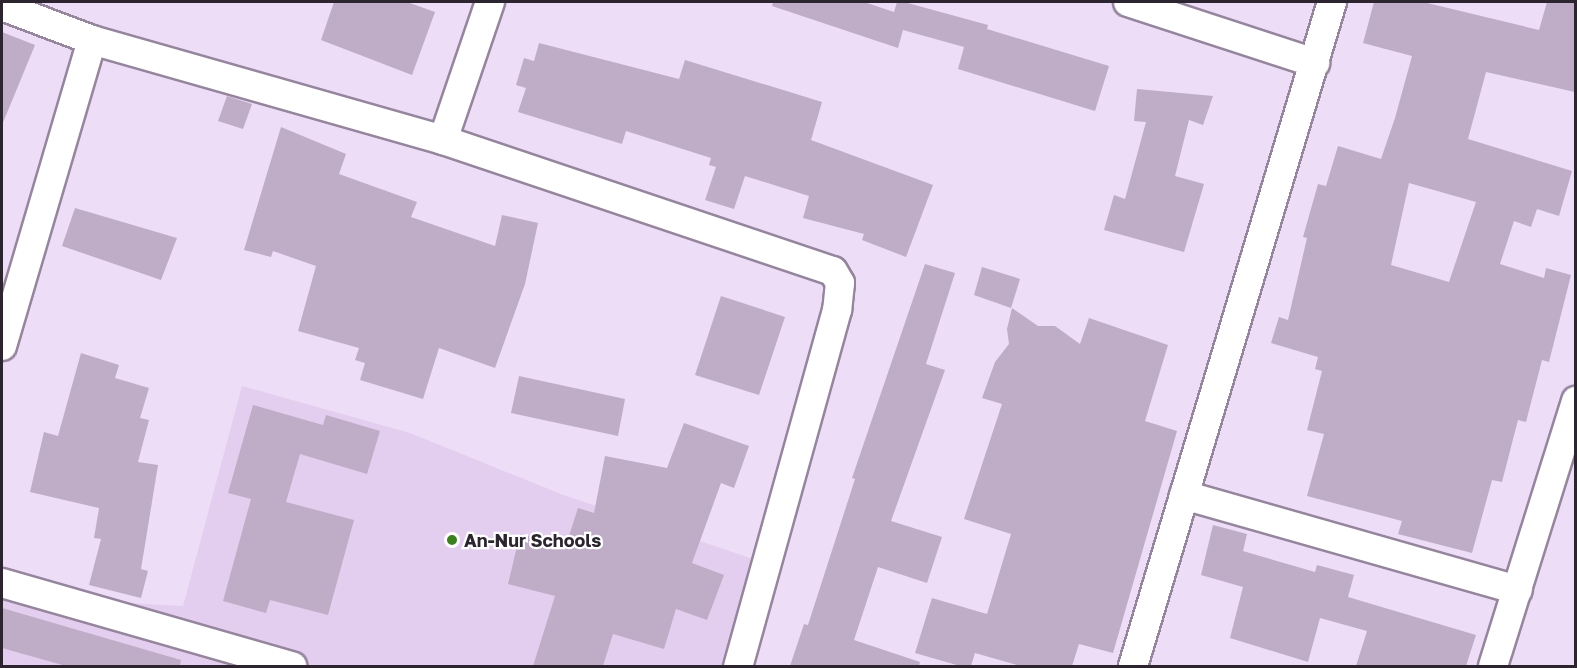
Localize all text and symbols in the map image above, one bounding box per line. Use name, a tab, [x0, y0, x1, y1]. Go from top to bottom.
place label: An-Nur Schools	[464, 529, 601, 551]
marker: An-Nur Schools	[445, 533, 459, 547]

